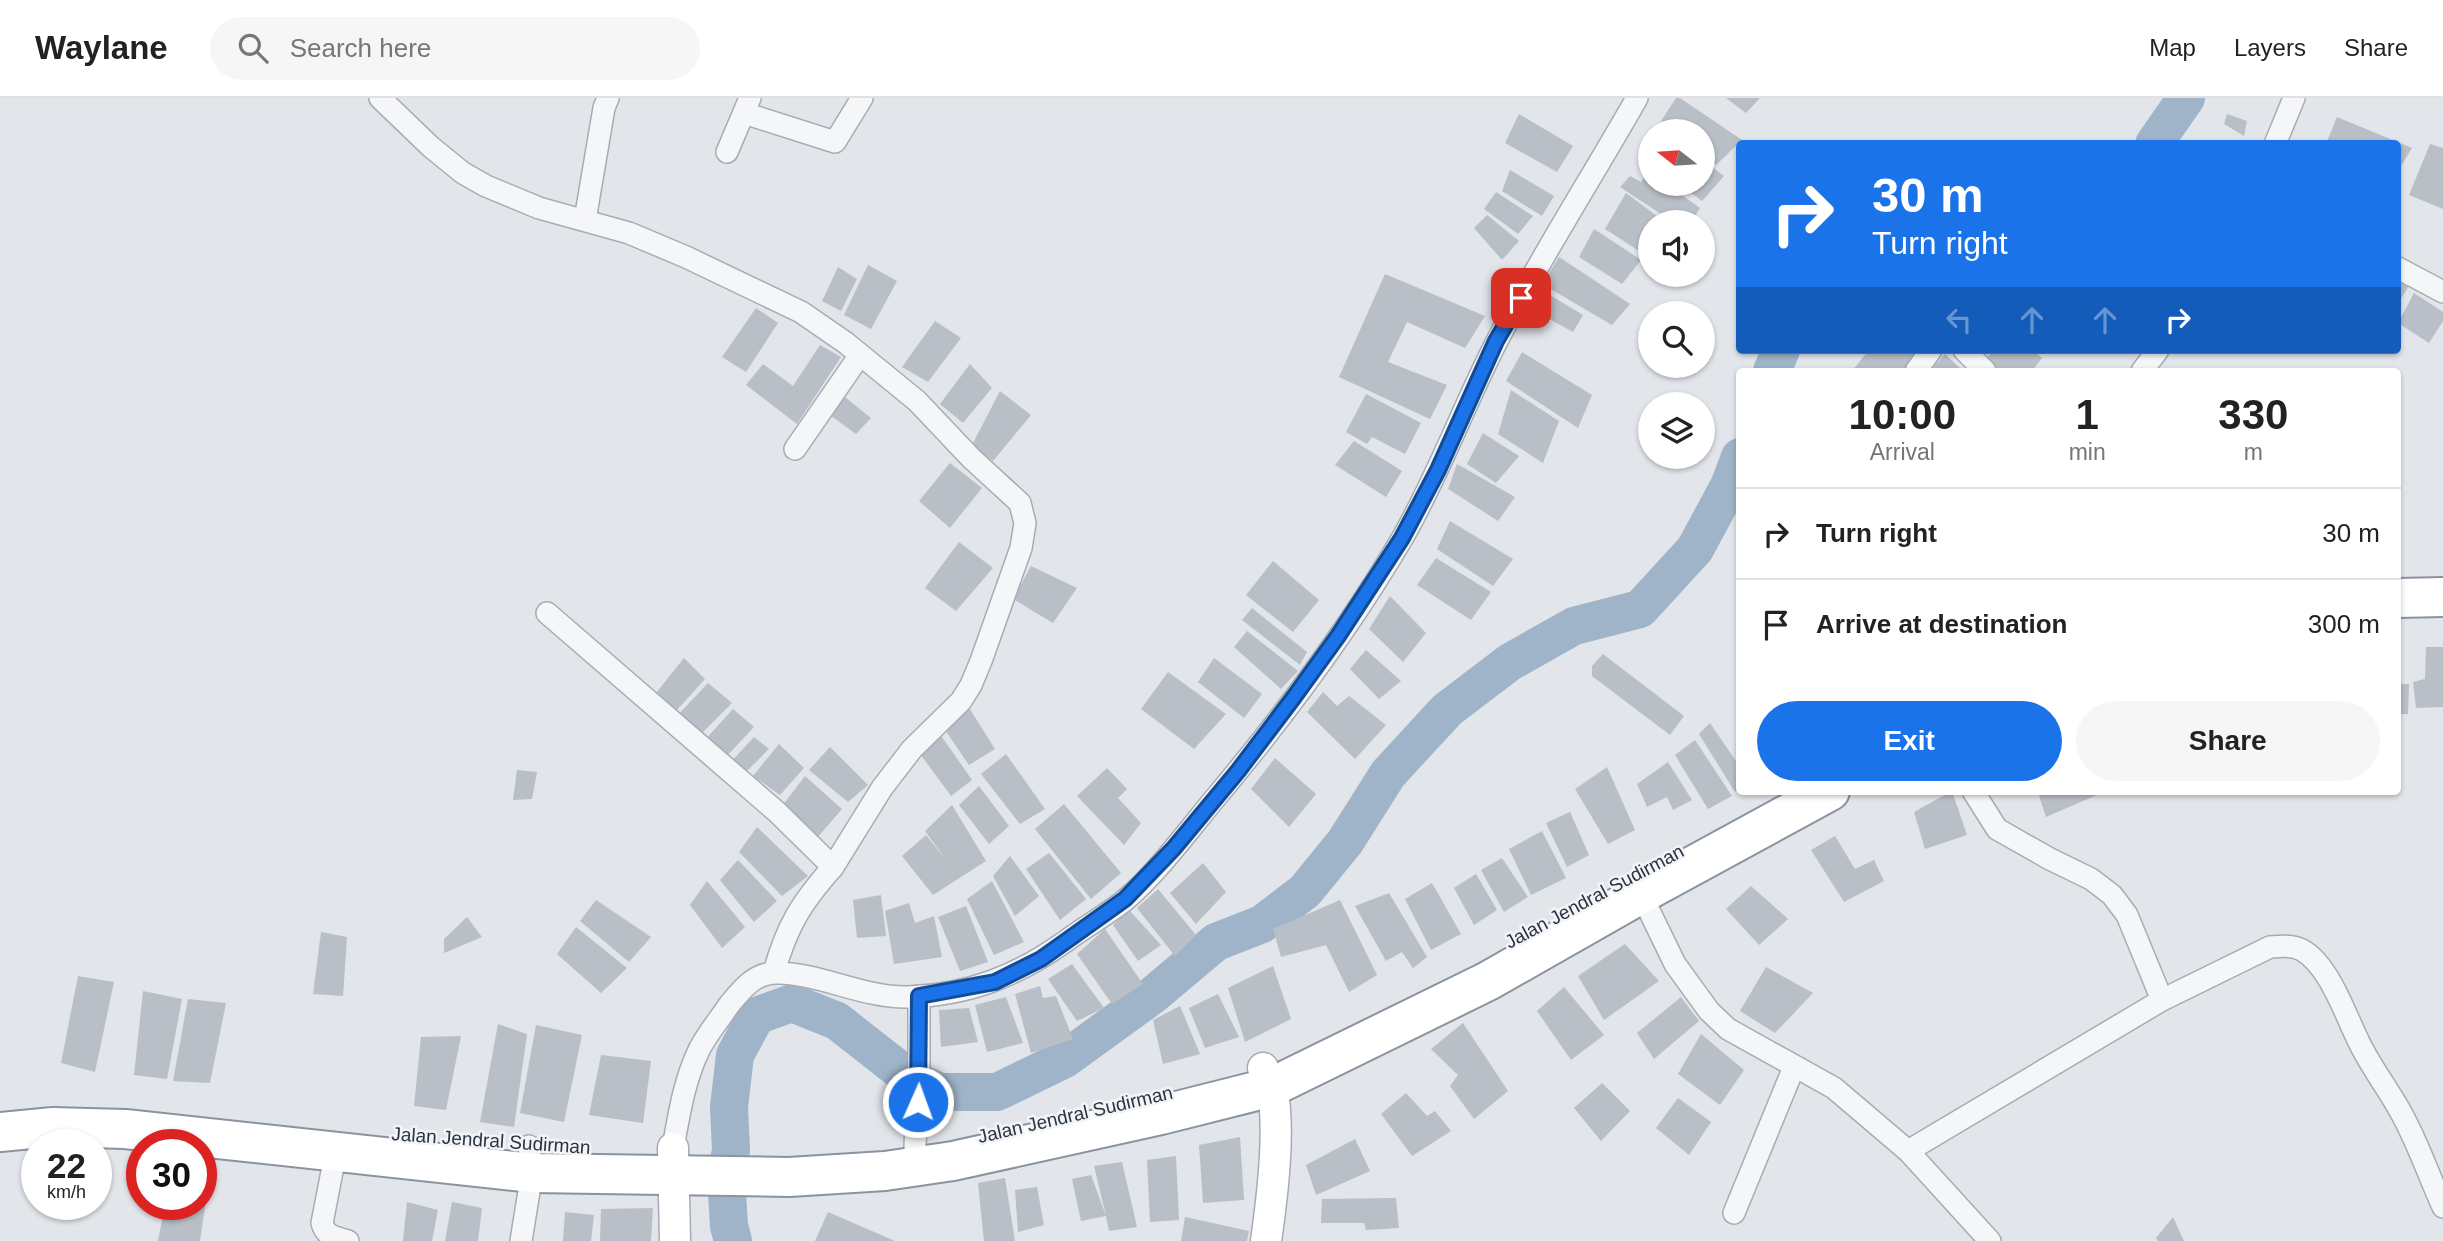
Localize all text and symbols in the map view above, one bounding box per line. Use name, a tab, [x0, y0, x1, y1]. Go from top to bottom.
search box	[210, 17, 700, 80]
text: Waylane	[35, 29, 168, 66]
icon: search	[234, 29, 272, 67]
text: Search here	[290, 33, 431, 63]
text: Map	[2149, 34, 2196, 61]
text: Layers	[2234, 34, 2306, 61]
text: Share	[2344, 34, 2408, 61]
north arrow	[1638, 119, 1715, 196]
map controls	[1638, 119, 1715, 469]
icon: right	[1757, 168, 1848, 259]
text: 30 m	[1872, 168, 1984, 222]
button: sound	[1638, 210, 1715, 287]
text: Turn right	[1872, 225, 2008, 261]
pin	[1491, 268, 1551, 328]
icon: arrive	[1502, 279, 1540, 317]
button: search	[1638, 301, 1715, 378]
icon: left	[1940, 301, 1978, 339]
icon: ahead	[2013, 301, 2051, 339]
icon: ahead	[2086, 301, 2124, 339]
icon: right	[2159, 301, 2197, 339]
text: 10:00	[1849, 391, 1956, 438]
text: 1	[2075, 391, 2099, 438]
text: 330	[2218, 391, 2288, 438]
button: layers	[1638, 392, 1715, 469]
text: Arrival	[1870, 439, 1935, 465]
text: min	[2069, 439, 2106, 465]
text: m	[2244, 439, 2263, 465]
icon: right	[1757, 515, 1795, 553]
text: Turn right	[1816, 518, 1937, 548]
text: 30 m	[2322, 518, 2380, 548]
icon: arrive	[1757, 606, 1795, 644]
text: Arrive at destination	[1816, 609, 2067, 639]
text: 300 m	[2308, 609, 2380, 639]
button: Exit	[1757, 701, 2062, 781]
button: Share	[2076, 701, 2380, 781]
street label: Jalan Jendral Sudirman	[1501, 840, 1687, 953]
position arrow	[881, 1065, 955, 1139]
street label: Jalan Jendral Sudirman	[975, 1082, 1175, 1147]
street label: Jalan Jendral Sudirman	[391, 1123, 591, 1158]
speed limit sign: 30	[126, 1129, 217, 1220]
text: 22	[47, 1146, 86, 1185]
text: km/h	[47, 1182, 86, 1202]

